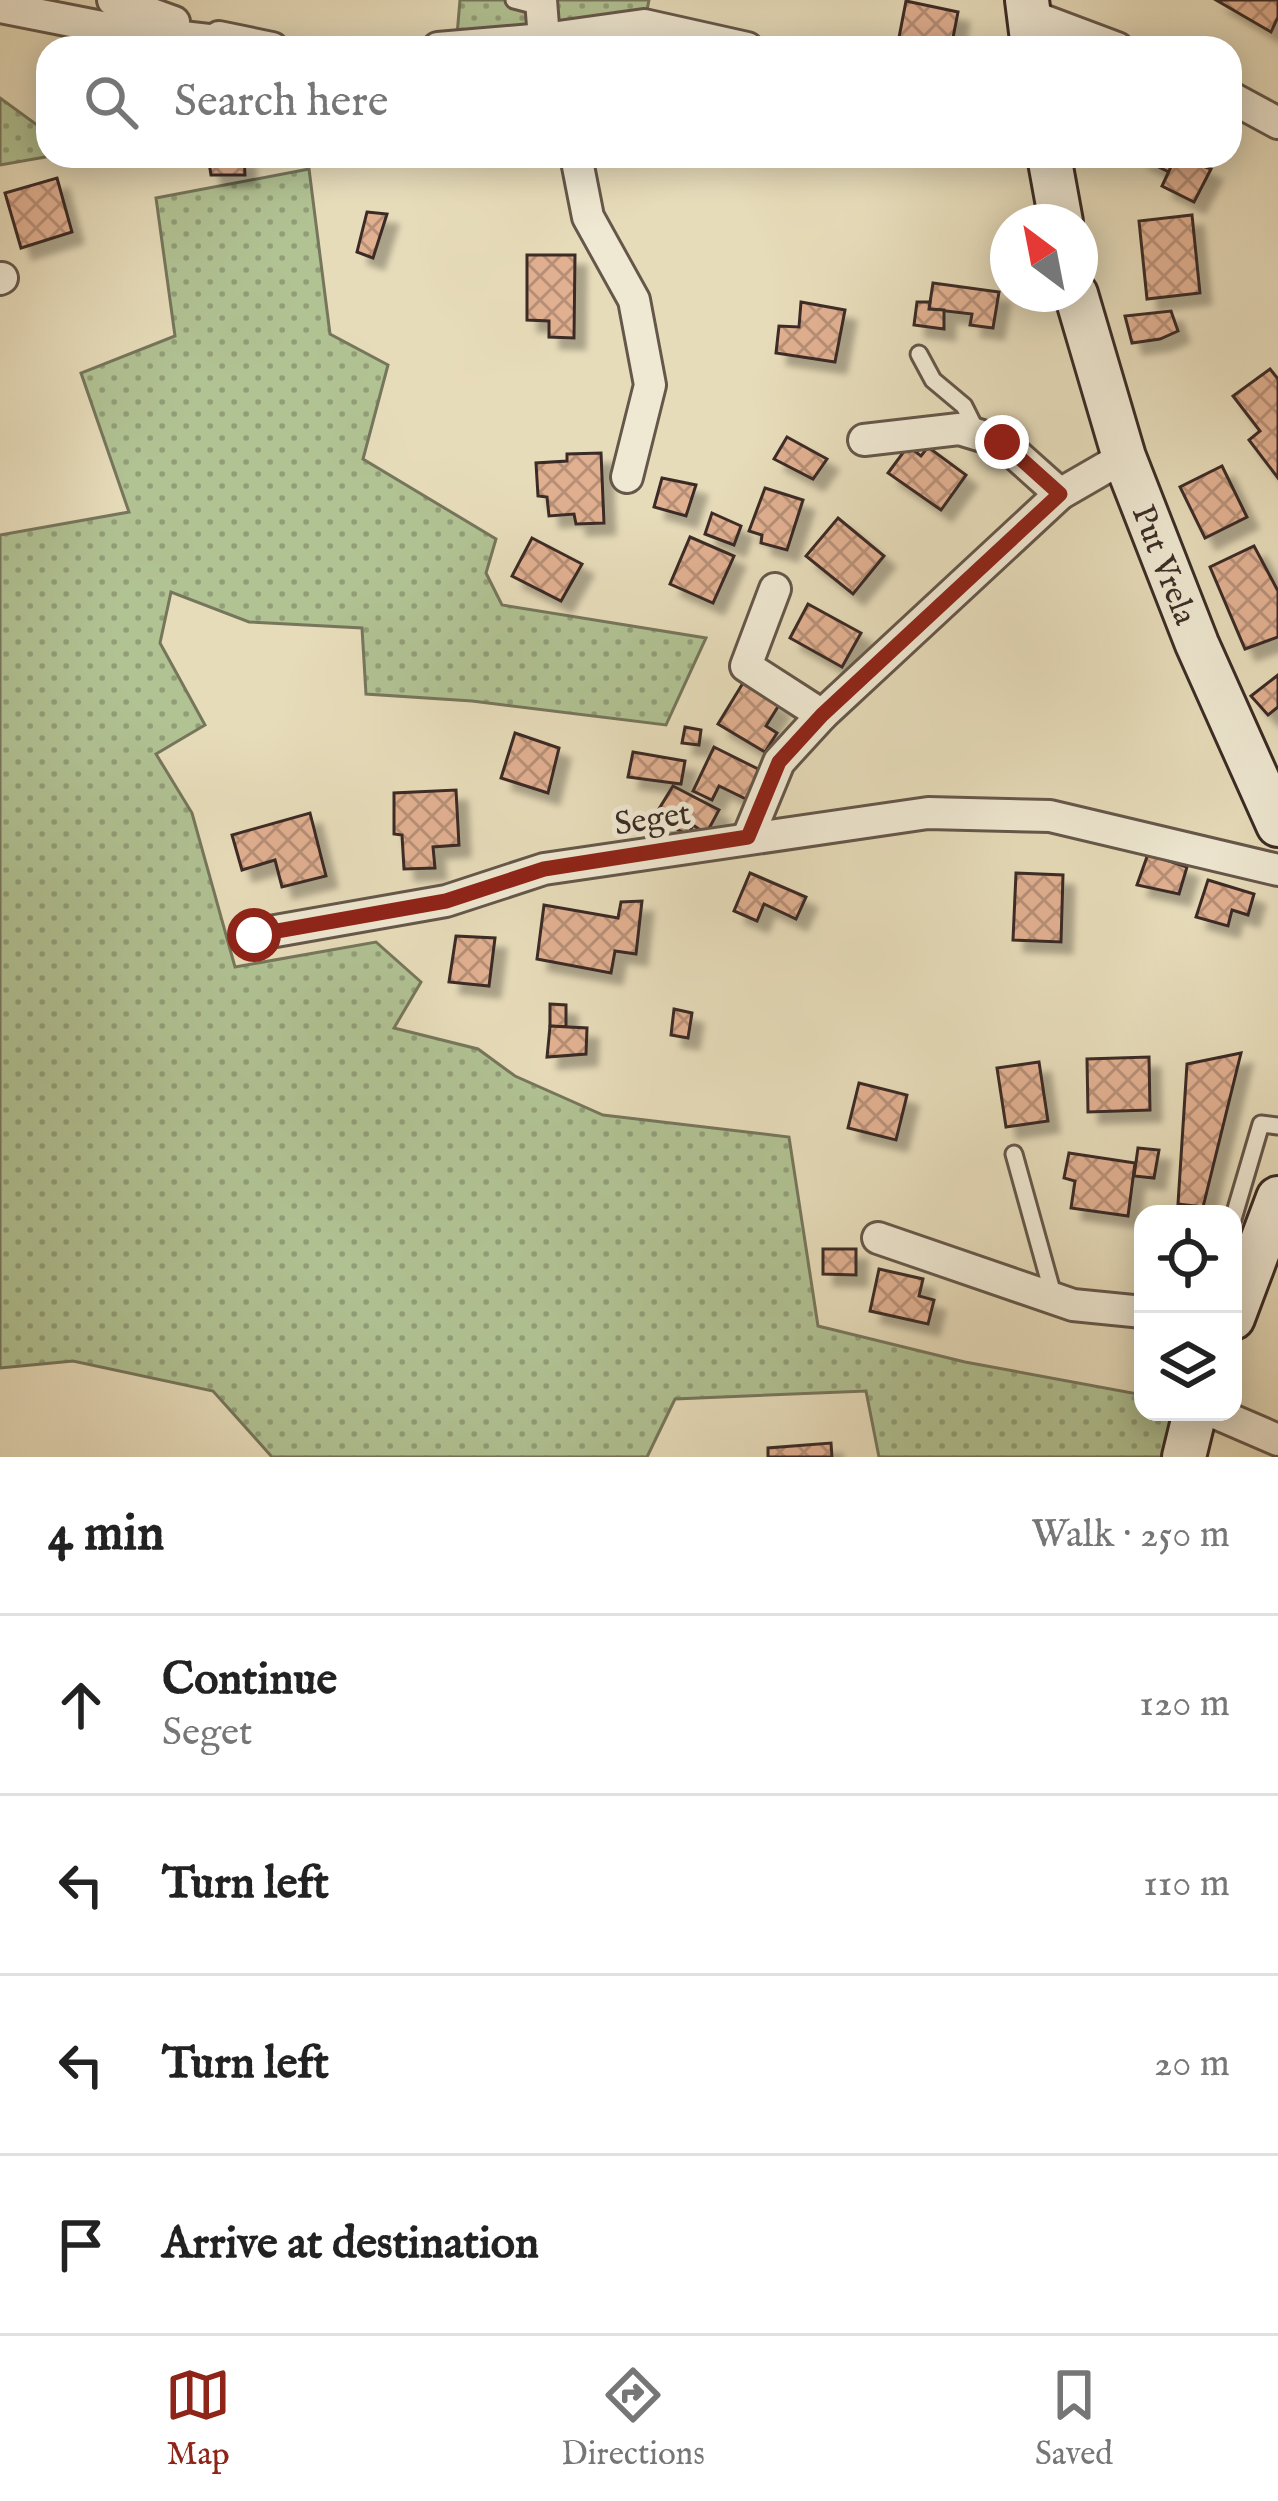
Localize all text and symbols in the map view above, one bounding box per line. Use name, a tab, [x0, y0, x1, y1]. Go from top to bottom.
search box	[36, 36, 1242, 168]
icon: search	[78, 69, 144, 135]
text: Search here	[174, 74, 388, 131]
north arrow	[990, 204, 1098, 312]
route end	[975, 415, 1029, 469]
street label: Put Vrela	[1121, 499, 1206, 632]
street label: Seget	[611, 793, 694, 847]
route start	[227, 908, 281, 962]
map controls	[1134, 1205, 1242, 1421]
button: locate	[1134, 1205, 1242, 1313]
button: layers	[1134, 1313, 1242, 1421]
text: 4 min	[48, 1503, 164, 1568]
text: Walk · 250 m	[1031, 1511, 1230, 1560]
text: Continue	[162, 1652, 337, 1709]
icon: ahead	[48, 1672, 114, 1738]
text: 120 m	[1139, 1680, 1230, 1729]
text: Seget	[162, 1709, 252, 1758]
icon: left	[48, 1852, 114, 1918]
text: Turn left	[162, 1856, 329, 1913]
text: 110 m	[1143, 1860, 1230, 1909]
icon: left	[48, 2032, 114, 2098]
text: Turn left	[162, 2036, 329, 2093]
text: 20 m	[1154, 2040, 1230, 2089]
icon: arrive	[48, 2212, 114, 2278]
text: Arrive at destination	[162, 2216, 539, 2273]
tab: Map	[165, 2362, 231, 2476]
tab: Directions	[561, 2362, 705, 2476]
tab: Saved	[1035, 2362, 1113, 2476]

